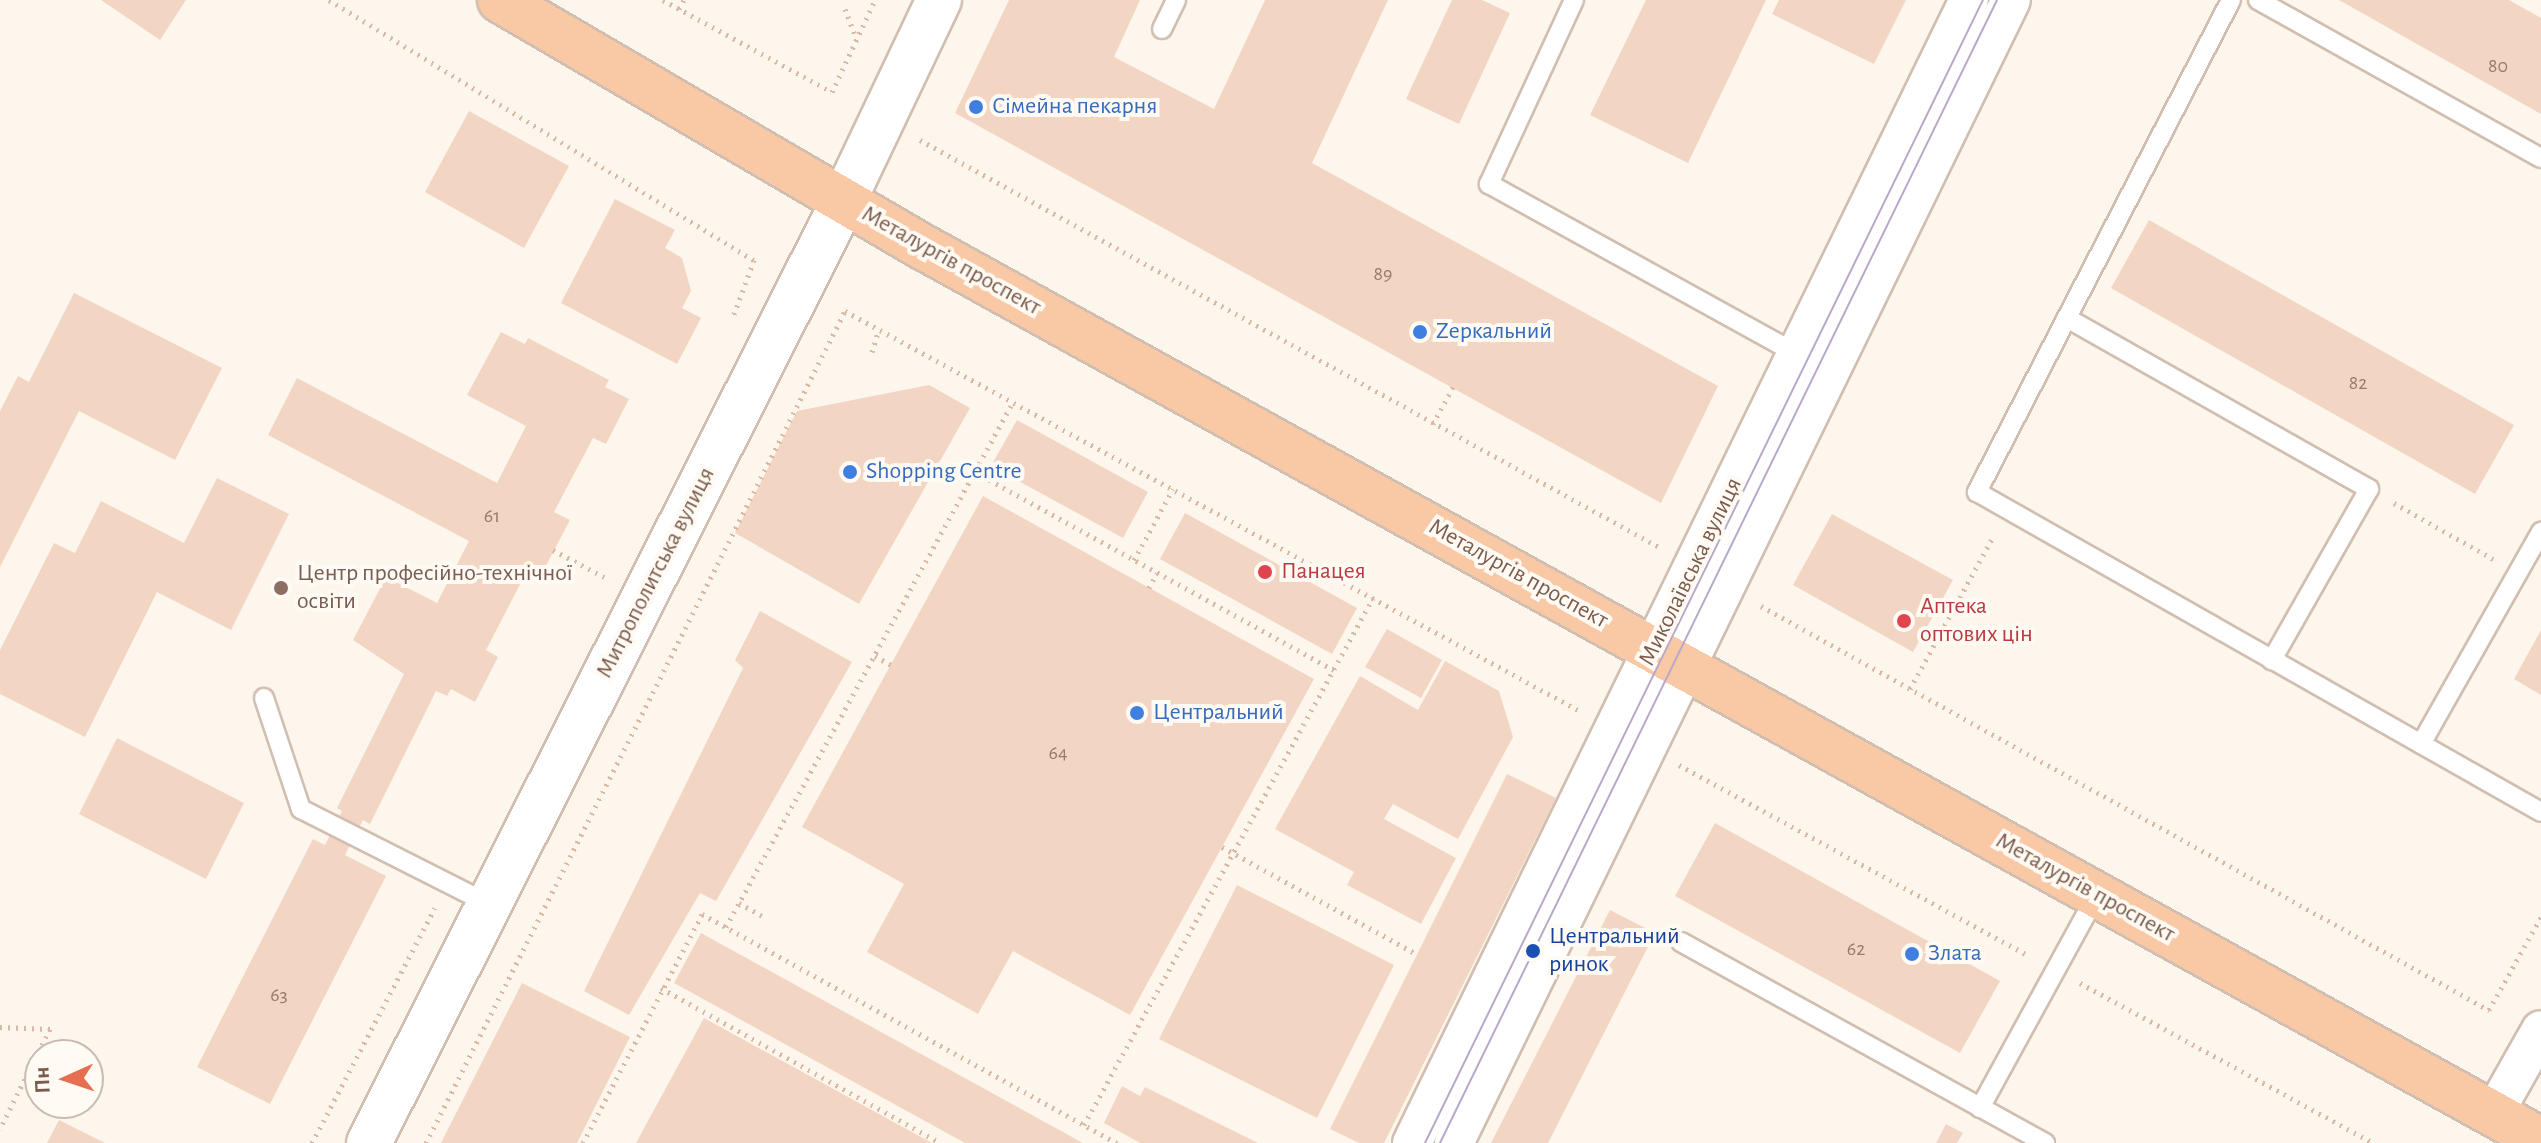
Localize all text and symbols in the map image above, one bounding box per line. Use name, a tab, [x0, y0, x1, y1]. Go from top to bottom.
house number: 80	[2488, 54, 2508, 78]
place label: Сімейна пекарня	[992, 93, 1157, 121]
marker: Сімейна пекарня	[967, 98, 985, 116]
street label: Металургів проспект	[856, 200, 1046, 322]
house number: 89	[1374, 262, 1392, 286]
place label: Zеркальний	[1436, 318, 1552, 346]
marker: Zеркальний	[1411, 323, 1429, 341]
house number: 82	[2349, 371, 2367, 395]
place label: Shopping Centre	[866, 458, 1022, 486]
street label: Митрополитська вулиця	[590, 463, 722, 683]
marker: Shopping Centre	[841, 463, 859, 481]
street label: Миколаївська вулиця	[1633, 473, 1749, 671]
house number: 61	[484, 504, 500, 528]
street label: Металургів проспект	[1423, 513, 1613, 635]
place label: Панацея	[1281, 558, 1366, 586]
place label: Центр професійно-технічної освіти	[297, 560, 573, 616]
marker: Панацея	[1256, 563, 1274, 581]
marker: Центр професійно-технічної освіти	[272, 579, 290, 597]
place label: Аптека оптових цін	[1920, 593, 2033, 649]
marker: Аптека оптових цін	[1895, 612, 1913, 630]
place label: Центральний	[1153, 699, 1284, 727]
marker: Центральний	[1128, 704, 1146, 722]
house number: 64	[1048, 741, 1068, 765]
street label: Металургів проспект	[1990, 827, 2180, 949]
place label: Центральний ринок	[1549, 923, 1680, 979]
house number: 62	[1847, 937, 1865, 961]
place label: Злата	[1928, 940, 1982, 968]
marker: Центральний ринок	[1524, 942, 1542, 960]
marker: Злата	[1903, 945, 1921, 963]
house number: 63	[270, 983, 288, 1007]
north arrow	[24, 1039, 104, 1119]
text: Пн	[30, 1066, 54, 1094]

